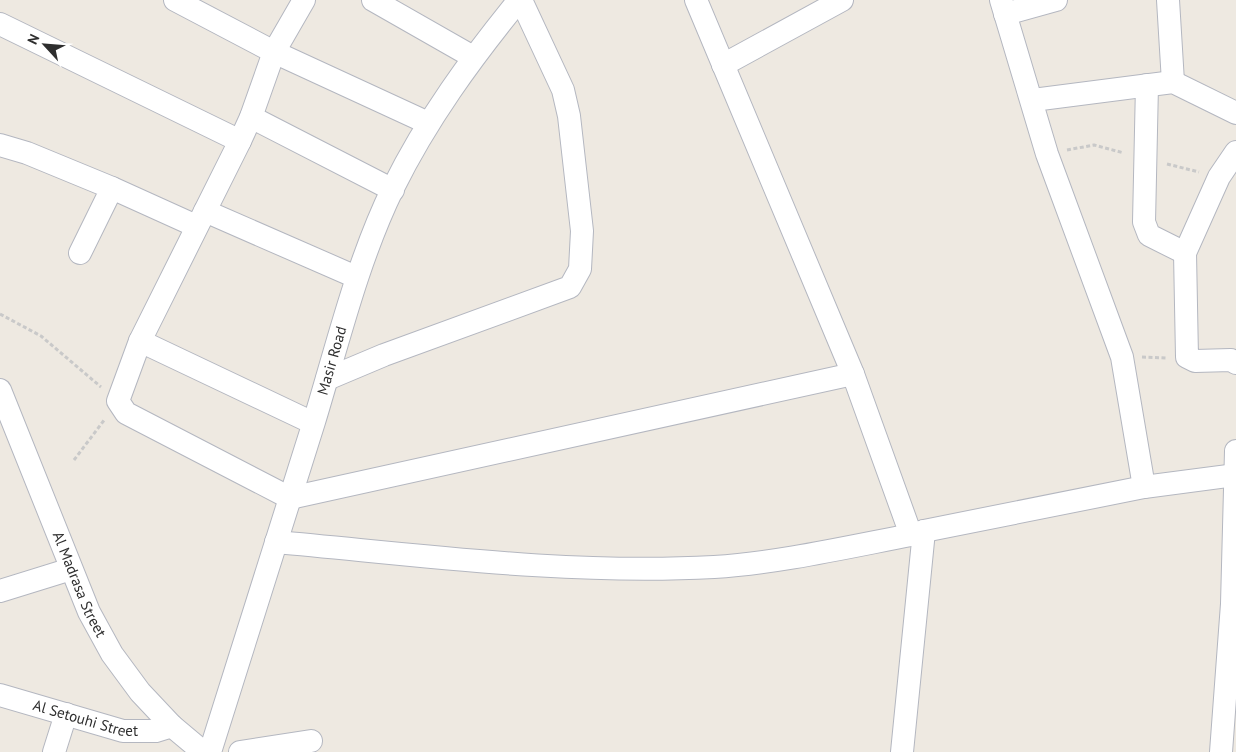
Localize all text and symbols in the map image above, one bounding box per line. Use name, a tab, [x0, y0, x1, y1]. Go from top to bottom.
north arrow	[20, 20, 70, 70]
text: N	[23, 31, 43, 47]
street label: Masir Road	[313, 324, 350, 397]
street label: Al Madrasa Street	[49, 529, 111, 640]
street label: Al Setouhi Street	[31, 695, 138, 740]

